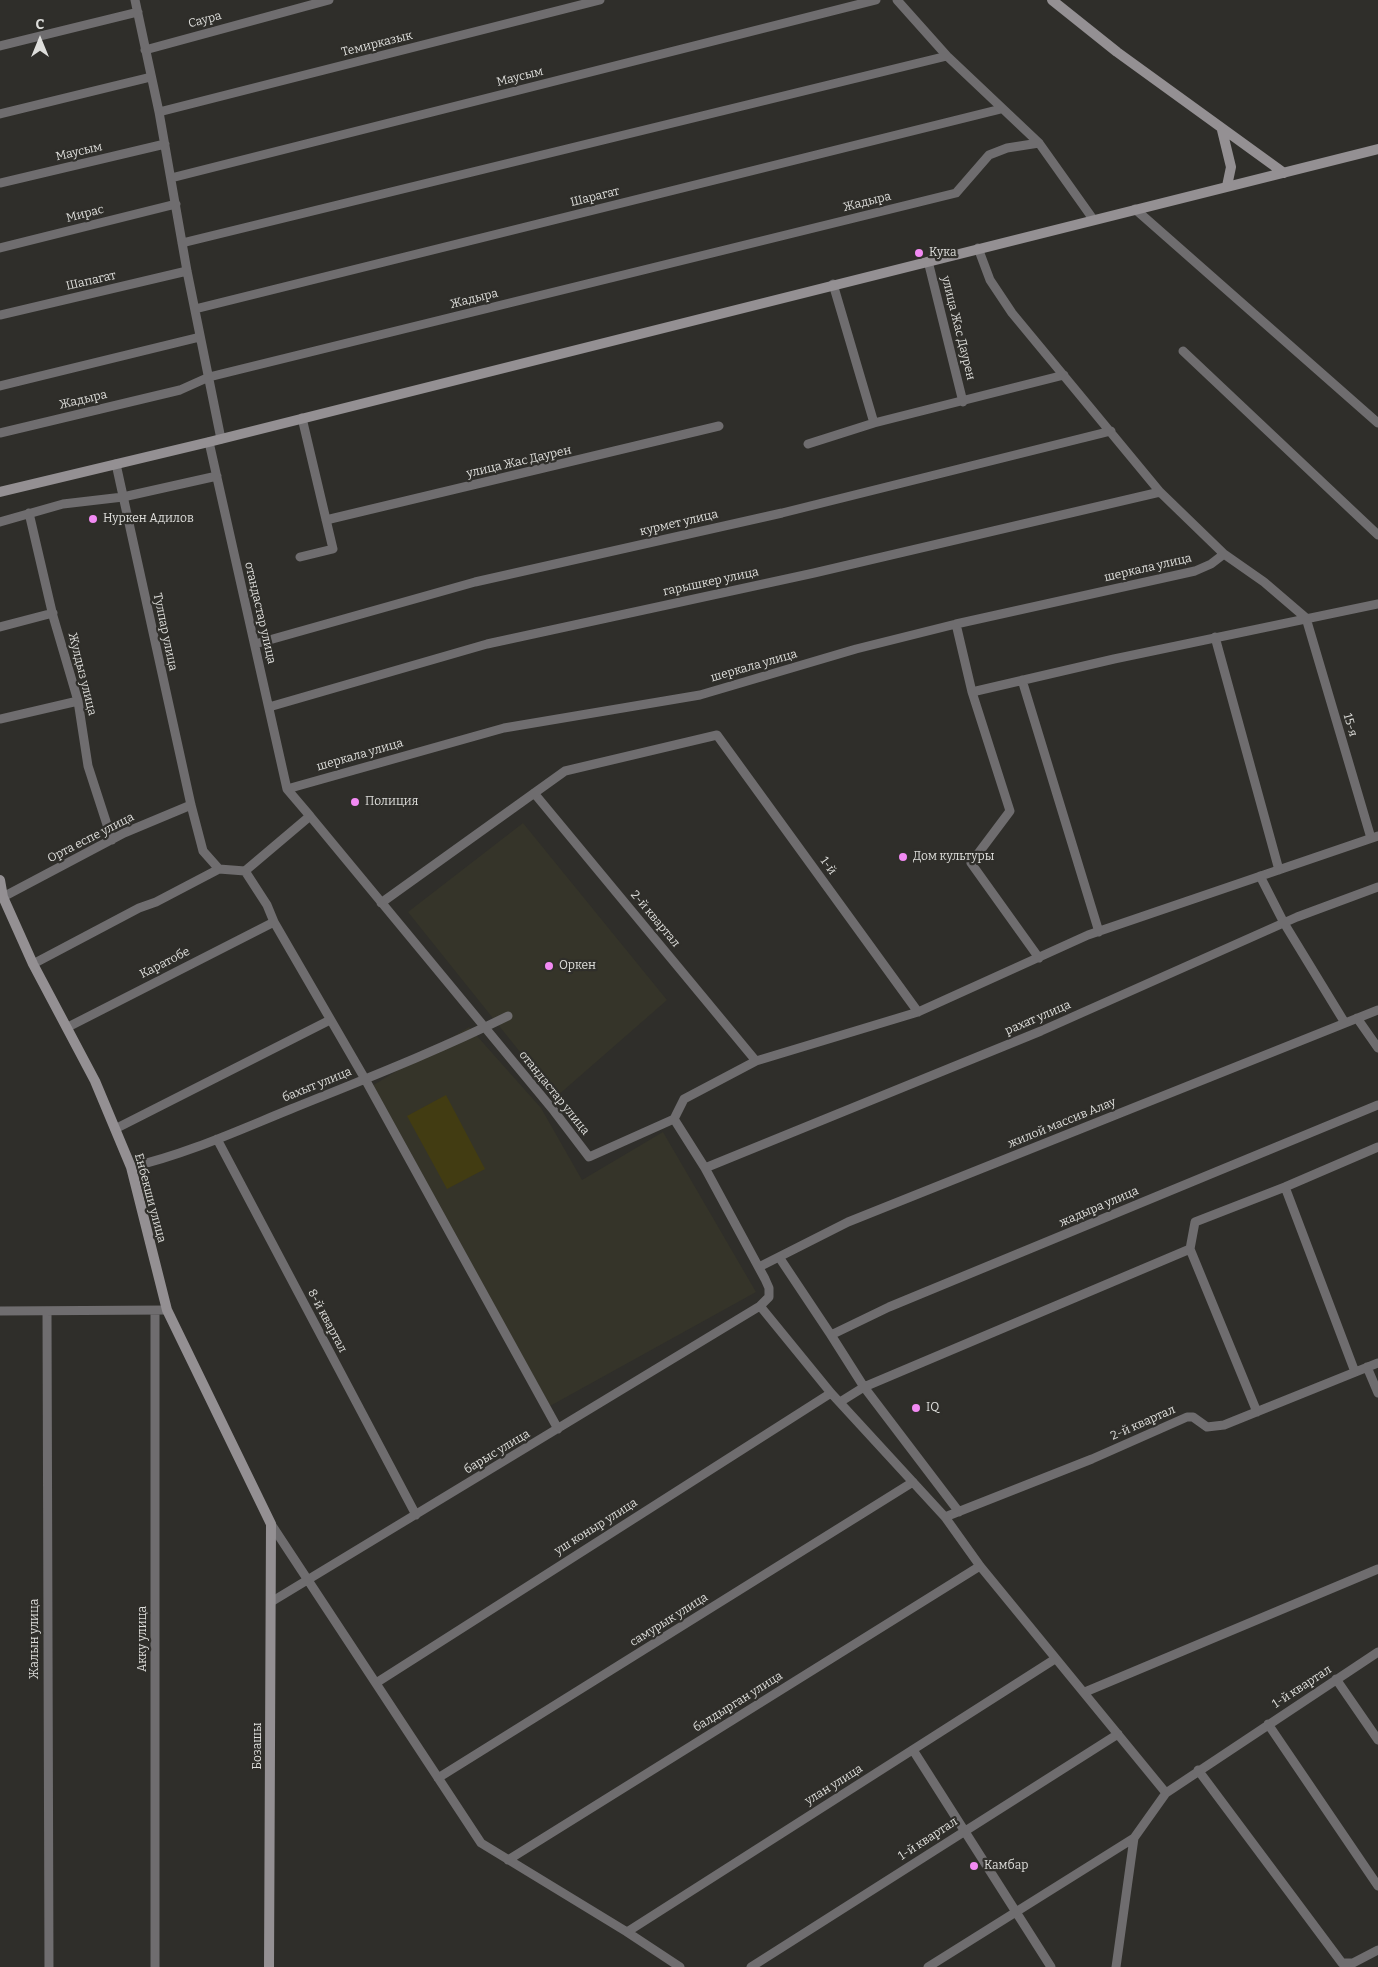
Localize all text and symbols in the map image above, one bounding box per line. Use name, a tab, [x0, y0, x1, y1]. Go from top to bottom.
street label: Саура	[187, 9, 223, 31]
north arrow	[15, 15, 65, 65]
text: С	[36, 16, 44, 33]
street label: Темирказык	[340, 28, 414, 60]
street label: Маусым	[495, 64, 545, 90]
street label: Маусым	[54, 140, 104, 164]
street label: Шарагат	[569, 184, 621, 210]
street label: Жадыра	[842, 189, 892, 215]
street label: Мирас	[65, 202, 105, 226]
place label: Кука	[929, 246, 957, 260]
marker: Кука	[913, 247, 925, 259]
street label: Шапагат	[65, 268, 117, 294]
street label: улица Жас Даурен	[938, 274, 978, 382]
street label: Жадыра	[449, 286, 499, 312]
street label: Жадыра	[58, 387, 108, 413]
street label: улица Жас Даурен	[465, 443, 573, 481]
street label: курмет улица	[638, 507, 720, 539]
place label: Нуркен Адилов	[103, 512, 194, 526]
marker: Нуркен Адилов	[87, 513, 99, 525]
street label: шеркала улица	[1103, 551, 1193, 585]
street label: отандастар улица	[241, 561, 279, 665]
street label: гарышкер улица	[662, 565, 760, 599]
street label: Тулпар улица	[150, 592, 180, 672]
street label: Жулдыз улица	[65, 631, 99, 717]
street label: шеркала улица	[709, 647, 799, 685]
street label: 15-я	[1340, 712, 1360, 738]
street label: шеркала улица	[315, 736, 405, 774]
place label: Полиция	[365, 795, 418, 809]
marker: Полиция	[349, 796, 361, 808]
street label: Орта еспе улица	[45, 810, 137, 866]
place label: Дом культуры	[913, 850, 994, 864]
marker: Дом культуры	[897, 851, 909, 863]
street label: 1-й	[817, 854, 839, 878]
street label: 2-й квартал	[627, 888, 683, 950]
street label: Каратобе	[138, 944, 192, 982]
place label: Оркен	[559, 959, 596, 973]
marker: Оркен	[543, 960, 555, 972]
street label: рахат улица	[1003, 998, 1073, 1038]
street label: отандастар улица	[516, 1048, 592, 1138]
street label: бахыт улица	[280, 1065, 354, 1105]
street label: жилой массив Алау	[1006, 1095, 1118, 1151]
street label: Енбекши улица	[131, 1152, 169, 1244]
street label: жадыра улица	[1057, 1184, 1141, 1230]
street label: 8-й квартал	[304, 1287, 350, 1355]
place label: IQ	[926, 1401, 939, 1415]
marker: IQ	[910, 1402, 922, 1414]
street label: 2-й квартал	[1108, 1402, 1178, 1444]
street label: барыс улица	[461, 1427, 533, 1477]
street label: уш коныр улица	[552, 1496, 640, 1558]
street label: самурык улица	[627, 1590, 711, 1650]
street label: Жалын улица	[28, 1599, 42, 1679]
street label: Акку улица	[136, 1606, 150, 1672]
street label: 1-й квартал	[1270, 1663, 1334, 1711]
street label: балдырган улица	[691, 1669, 785, 1735]
street label: Бозашы	[251, 1723, 265, 1769]
street label: улан улица	[803, 1762, 865, 1808]
street label: 1-й квартал	[896, 1815, 960, 1863]
place label: Камбар	[984, 1859, 1028, 1873]
marker: Камбар	[968, 1860, 980, 1872]

